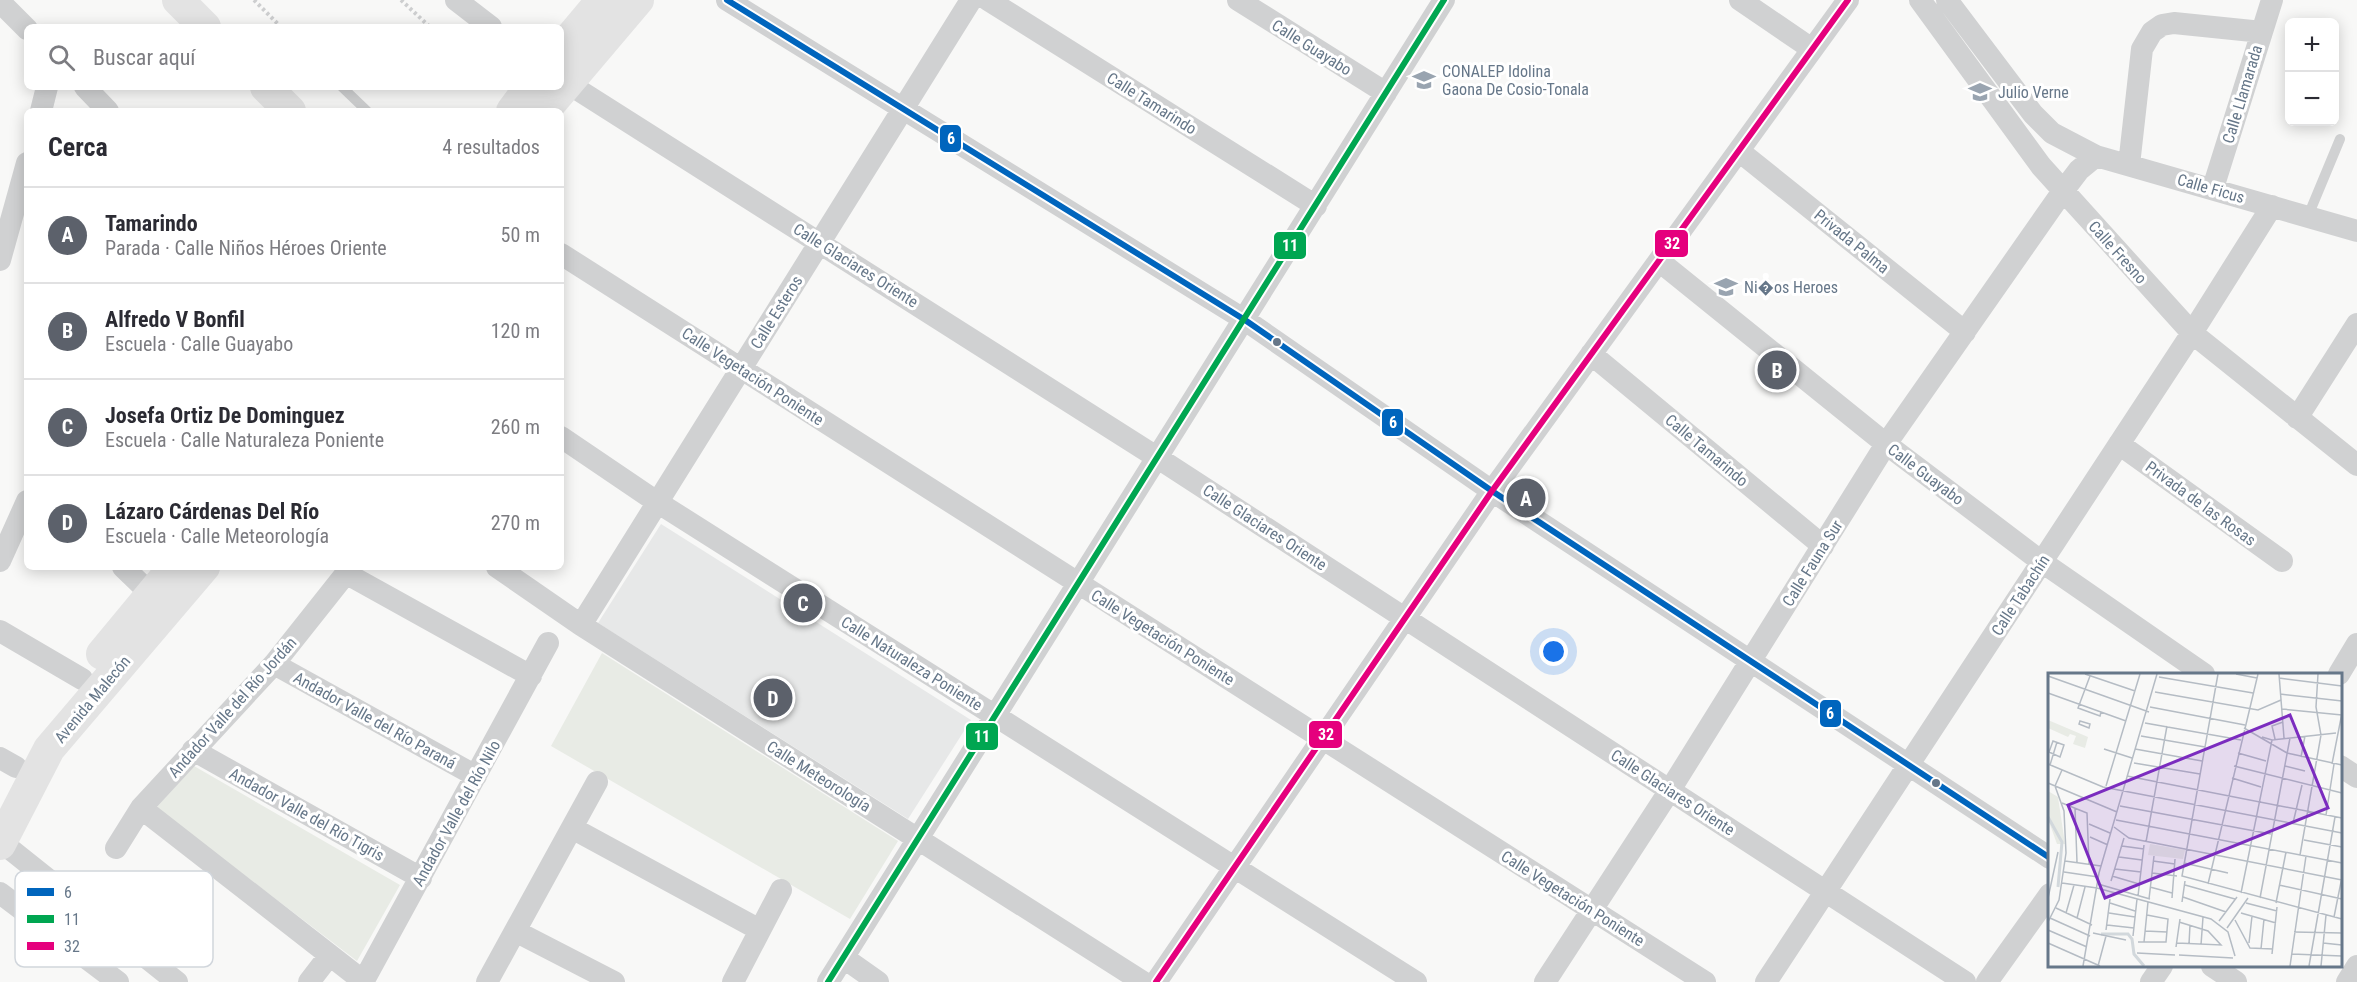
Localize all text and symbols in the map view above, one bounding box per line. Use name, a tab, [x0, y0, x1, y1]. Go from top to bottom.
street label: Calle Guayabo	[1268, 15, 1355, 79]
map controls	[2285, 18, 2339, 126]
button: +	[2285, 18, 2339, 72]
search box	[24, 24, 564, 90]
icon: search	[45, 41, 78, 74]
street label: Calle Llamarada	[2219, 43, 2266, 146]
text: Buscar aquí	[93, 45, 196, 70]
place label: CONALEP Idolina Gaona De Cosio-Tonala	[1442, 62, 1589, 99]
school or university icon: CONALEP Idolina Gaona De Cosio-Tonala	[1411, 67, 1437, 93]
street label: Calle Tamarindo	[1103, 68, 1200, 139]
button: −	[2285, 72, 2339, 126]
school or university icon: Julio Verne	[1967, 79, 1993, 105]
place label: Julio Verne	[1998, 83, 2069, 102]
line badge: 6	[939, 124, 962, 153]
text: 6	[947, 129, 955, 148]
text: Cerca	[48, 132, 108, 162]
text: 4 resultados	[442, 135, 540, 159]
street label: Calle Ficus	[2175, 170, 2247, 207]
street label: Privada Palma	[1810, 205, 1893, 277]
text: Tamarindo	[105, 211, 198, 236]
street label: Calle Fresno	[2084, 217, 2151, 288]
street label: Calle Glaciares Oriente	[790, 219, 922, 312]
text: A	[62, 223, 73, 247]
text: 50 m	[501, 223, 540, 247]
line badge: 32	[1654, 229, 1689, 258]
line badge: 11	[1273, 231, 1307, 260]
text: 32	[1664, 234, 1680, 253]
text: Parada · Calle Niños Héroes Oriente	[105, 236, 387, 260]
text: 11	[1282, 236, 1298, 255]
street label: Calle Esteros	[746, 272, 806, 352]
school or university icon: Ni�os Heroes	[1713, 274, 1739, 300]
place label: Ni�os Heroes	[1744, 276, 1838, 298]
text: Alfredo V Bonfil	[105, 307, 245, 332]
text: B	[62, 319, 73, 343]
text: 120 m	[491, 319, 540, 343]
street label: Calle Vegetación Poniente	[678, 323, 827, 429]
text: Escuela · Calle Guayabo	[105, 332, 293, 356]
unlabelled marker	[1271, 336, 1283, 348]
pin: B	[1758, 348, 1796, 392]
text: Josefa Ortiz De Dominguez	[105, 403, 345, 428]
line badge: 6	[1381, 408, 1404, 437]
street label: Calle Tamarindo	[1661, 410, 1752, 490]
text: 6	[1389, 413, 1397, 432]
text: C	[62, 415, 73, 439]
text: 260 m	[491, 415, 540, 439]
text: Escuela · Calle Naturaleza Poniente	[105, 428, 384, 452]
street label: Calle Guayabo	[1884, 440, 1967, 509]
street label: Privada de las Rosas	[2142, 457, 2259, 550]
pin: A	[1506, 476, 1546, 520]
street label: Calle Glaciares Oriente	[1199, 480, 1330, 574]
text: Lázaro Cárdenas Del Río	[105, 499, 319, 524]
text: D	[62, 511, 73, 535]
text: 270 m	[491, 511, 540, 535]
street label: Calle Fauna Sur	[1778, 517, 1847, 610]
text: Escuela · Calle Meteorología	[105, 524, 329, 548]
street label: Calle Tabachín	[1987, 551, 2054, 639]
pin: C	[784, 580, 822, 626]
street label: Calle Vegetación Poniente	[1088, 586, 1238, 689]
street label: Calle Naturaleza Poniente	[838, 612, 986, 715]
street label: Andador Valle del Río Jordán	[164, 633, 300, 781]
your location	[1539, 637, 1568, 666]
street label: Avenida Malecón	[50, 652, 134, 747]
street label: Andador Valle del Río Paraná	[290, 668, 459, 773]
inset map	[2048, 673, 2342, 967]
pin: D	[754, 676, 792, 720]
line badge: 6	[1819, 699, 1842, 728]
text: 6	[1826, 704, 1834, 723]
line badge: 32	[1308, 720, 1343, 749]
line badge: 11	[965, 722, 999, 751]
text: 32	[1318, 725, 1334, 744]
text: 11	[974, 727, 990, 746]
street label: Andador Valle del Río Nilo	[408, 737, 504, 890]
street label: Calle Meteorología	[763, 737, 874, 816]
street label: Calle Glaciares Oriente	[1607, 745, 1738, 839]
street label: Andador Valle del Río Tigris	[226, 764, 387, 865]
unlabelled marker	[1930, 777, 1942, 789]
street label: Calle Vegetación Poniente	[1498, 847, 1648, 950]
legend	[15, 871, 213, 967]
text: 6	[64, 883, 72, 902]
text: 11	[64, 910, 80, 929]
text: 32	[64, 937, 80, 956]

